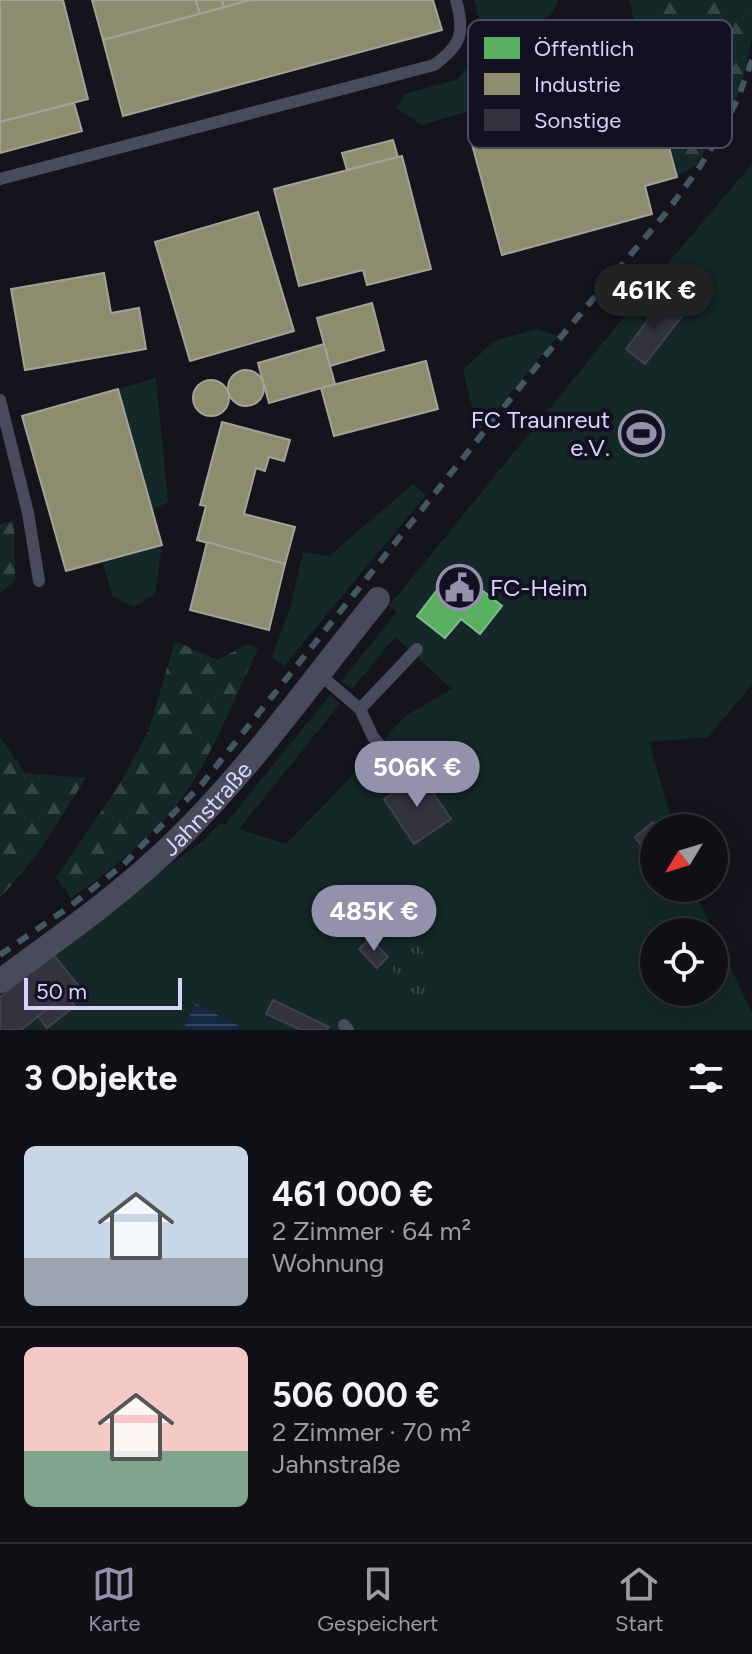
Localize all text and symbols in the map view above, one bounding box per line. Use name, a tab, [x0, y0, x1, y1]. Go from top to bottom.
legend	[468, 20, 732, 148]
text: Öffentlich	[534, 35, 634, 62]
text: Industrie	[534, 71, 621, 98]
text: Sonstige	[534, 107, 621, 134]
pin: 461K €	[589, 264, 719, 332]
text: 461K €	[612, 274, 696, 306]
place label: FC Traunreut e.V.	[471, 405, 610, 462]
sports icon: FC Traunreut e.V.	[617, 409, 665, 457]
public building icon: FC-Heim	[435, 563, 483, 611]
place label: FC-Heim	[490, 573, 587, 602]
pin: 506K €	[352, 741, 482, 809]
text: 506K €	[373, 751, 461, 783]
street label: Jahnstraße	[156, 755, 258, 861]
north arrow	[640, 814, 728, 902]
map controls	[640, 814, 728, 1006]
pin: 485K €	[309, 885, 439, 953]
text: 485K €	[329, 895, 419, 927]
button: locate	[640, 918, 728, 1006]
scale bar	[24, 974, 182, 1010]
text: 50 m	[36, 978, 87, 1005]
icon: filters	[684, 1056, 728, 1100]
text: 3 Objekte	[24, 1058, 177, 1099]
text: 461 000 €	[272, 1174, 434, 1215]
icon: home	[88, 1178, 184, 1274]
text: 2 Zimmer · 64 m²	[272, 1215, 471, 1247]
text: Wohnung	[272, 1247, 384, 1279]
text: 506 000 €	[272, 1375, 439, 1416]
icon: home	[88, 1379, 184, 1475]
text: 2 Zimmer · 70 m²	[272, 1416, 471, 1448]
text: Jahnstraße	[272, 1448, 401, 1480]
tab: Karte	[88, 1562, 141, 1637]
tab: Gespeichert	[317, 1562, 438, 1637]
tab: Start	[615, 1562, 664, 1637]

